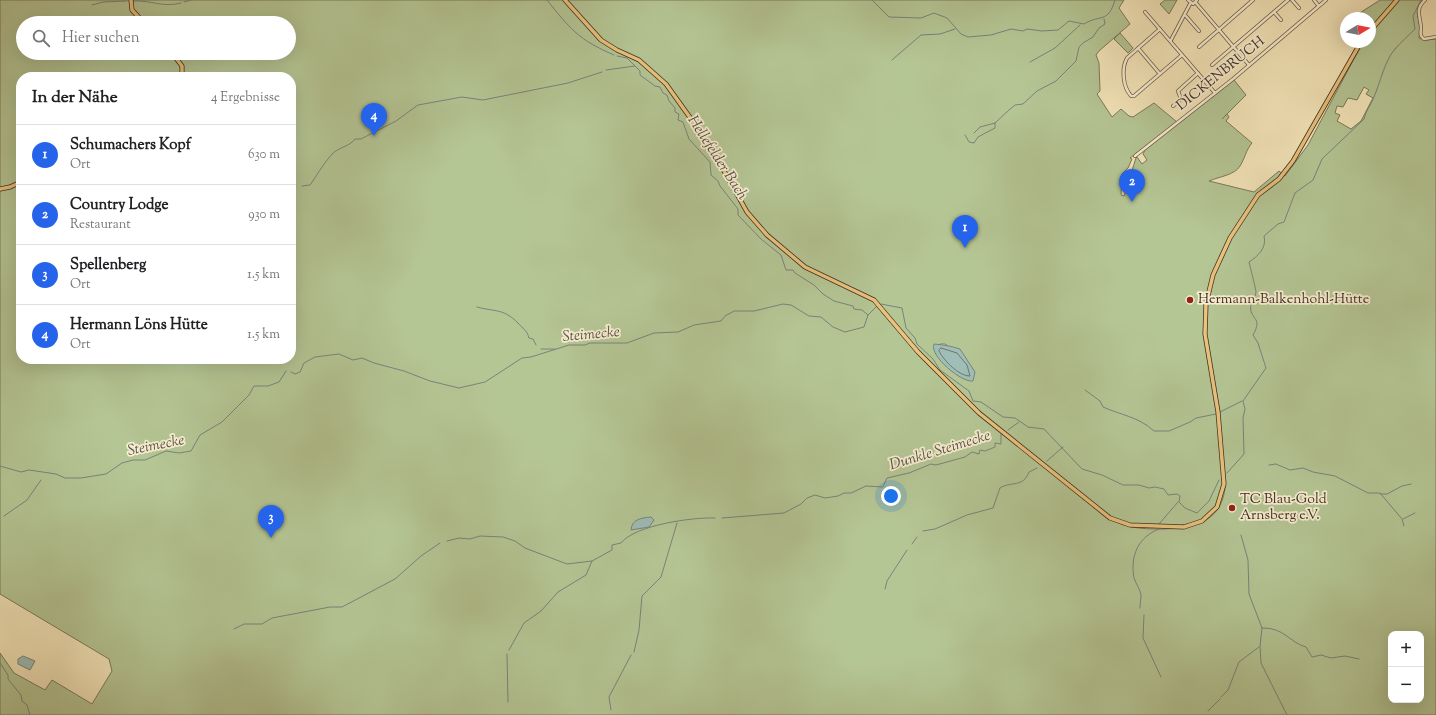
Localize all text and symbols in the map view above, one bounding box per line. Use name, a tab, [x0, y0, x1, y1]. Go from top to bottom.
north arrow	[1340, 12, 1376, 48]
search box	[16, 16, 296, 60]
icon: search	[30, 27, 52, 49]
text: Hier suchen	[62, 28, 140, 49]
street label: DICKENBRUCH	[1173, 32, 1269, 116]
text: In der Nähe	[32, 86, 118, 110]
text: 4 Ergebnisse	[211, 89, 280, 107]
pin: 4	[361, 103, 387, 136]
water label: Hellefelder Bach	[682, 112, 753, 205]
text: Schumachers Kopf	[70, 135, 191, 156]
text: 1	[43, 146, 47, 164]
text: 630 m	[248, 146, 280, 164]
text: Ort	[70, 156, 90, 174]
pin: 2	[1119, 169, 1145, 202]
text: Country Lodge	[70, 195, 168, 216]
text: 2	[42, 206, 48, 224]
text: 930 m	[248, 206, 280, 224]
pin: 1	[952, 215, 978, 248]
text: Restaurant	[70, 216, 131, 234]
text: Spellenberg	[70, 255, 146, 276]
text: 3	[42, 266, 48, 284]
text: 1.5 km	[247, 266, 280, 284]
text: Ort	[70, 276, 90, 294]
place label: Hermann-Balkenhohl-Hütte	[1198, 290, 1369, 310]
marker: Hermann-Balkenhohl-Hütte	[1185, 295, 1195, 305]
text: Hermann Löns Hütte	[70, 315, 208, 336]
water label: Steimecke	[561, 322, 621, 348]
text: 4	[42, 326, 48, 344]
text: 1.5 km	[247, 326, 280, 344]
text: Ort	[70, 336, 90, 354]
water label: Dunkle Steimecke	[887, 426, 993, 476]
water label: Steimecke	[126, 430, 186, 462]
your location	[881, 486, 901, 506]
place label: TC Blau-Gold Arnsberg e.V.	[1240, 490, 1327, 526]
marker: TC Blau-Gold Arnsberg e.V.	[1227, 503, 1237, 513]
pin: 3	[258, 505, 284, 538]
map controls	[1388, 631, 1424, 703]
button: +	[1388, 631, 1424, 667]
button: −	[1388, 667, 1424, 703]

